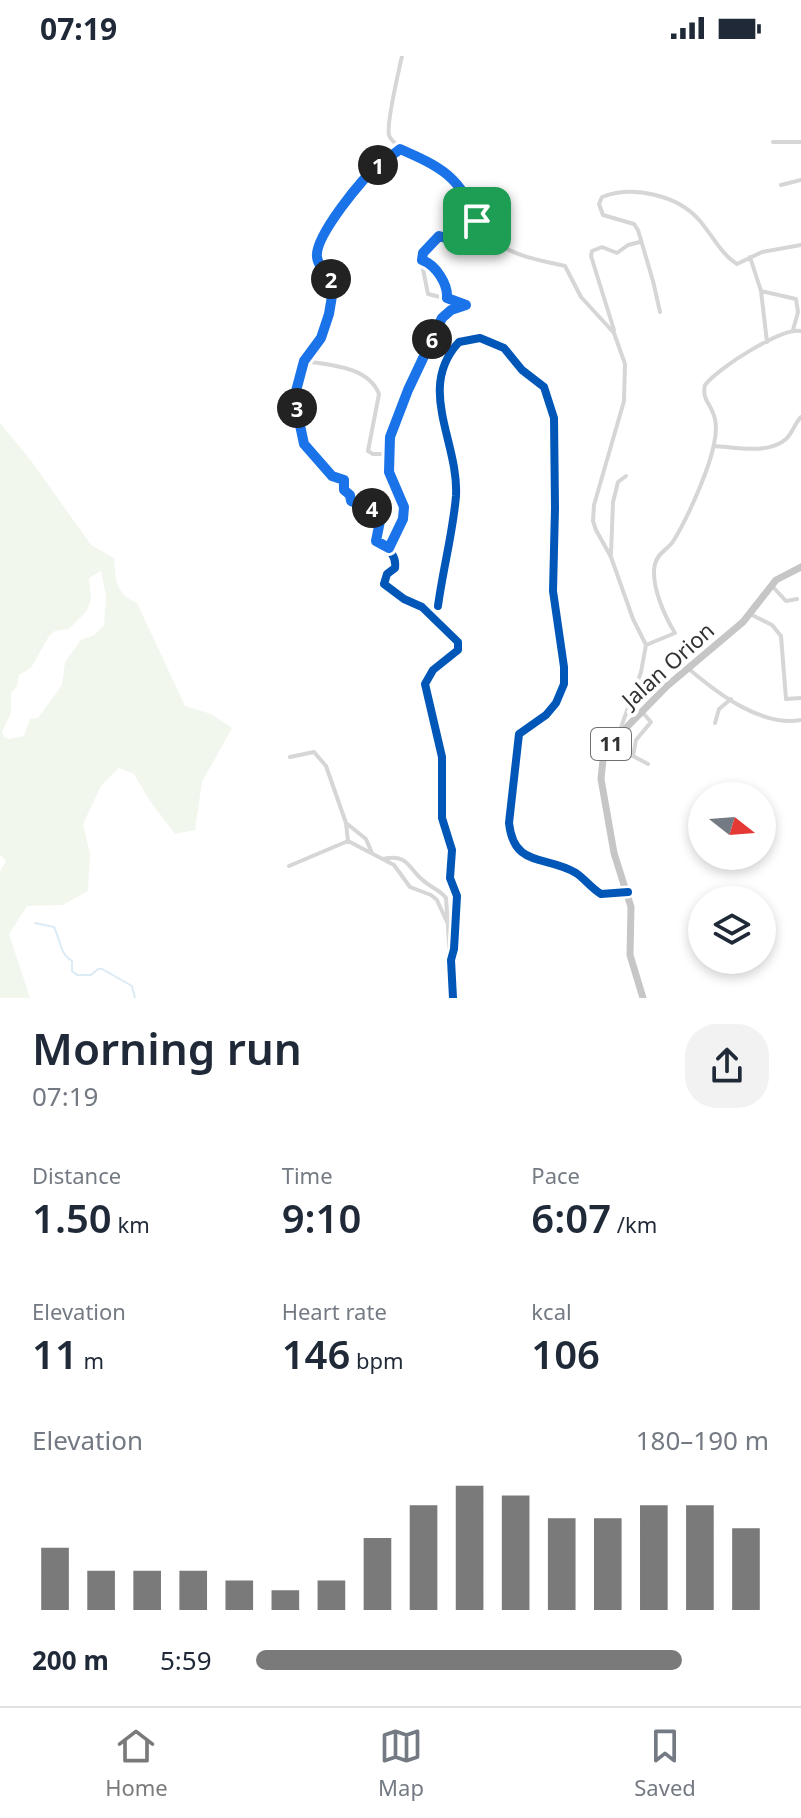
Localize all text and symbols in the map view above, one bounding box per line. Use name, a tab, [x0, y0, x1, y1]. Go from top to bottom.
text: 07:19	[40, 8, 117, 49]
pin: 1	[358, 145, 398, 185]
text: 1	[372, 150, 384, 180]
pin	[443, 187, 511, 255]
icon: arrive	[455, 199, 499, 243]
pin: 2	[311, 259, 351, 299]
text: 2	[325, 264, 337, 294]
pin: 6	[412, 319, 452, 359]
text: 6	[426, 324, 438, 354]
pin: 3	[277, 388, 317, 428]
text: 3	[291, 393, 303, 423]
pin: 4	[352, 488, 392, 528]
text: 4	[366, 493, 378, 523]
street label: Jalan Orion	[613, 615, 720, 715]
road number: 11	[591, 728, 631, 760]
north arrow	[688, 782, 776, 870]
map controls	[688, 782, 776, 974]
button: layers	[688, 886, 776, 974]
text: Morning run	[32, 1018, 302, 1078]
button: share	[685, 1024, 769, 1108]
text: 07:19	[32, 1078, 98, 1114]
text: Distance	[32, 1160, 121, 1190]
text: Time	[282, 1160, 333, 1190]
text: Pace	[531, 1160, 580, 1190]
text: 1.50	[32, 1190, 112, 1245]
text: 9:10	[282, 1190, 361, 1245]
text: 6:07	[531, 1190, 611, 1245]
text: km	[112, 1209, 150, 1239]
text: /km	[611, 1209, 657, 1239]
text: Elevation	[32, 1296, 126, 1326]
text: Heart rate	[282, 1296, 387, 1326]
text: kcal	[531, 1296, 572, 1326]
text: 11	[32, 1326, 78, 1381]
text: 146	[282, 1326, 350, 1381]
text: 106	[531, 1326, 600, 1381]
text: m	[78, 1345, 104, 1375]
text: bpm	[350, 1345, 404, 1375]
text: Elevation	[32, 1422, 143, 1458]
text: 180–190 m	[636, 1422, 769, 1458]
text: 200 m	[32, 1642, 109, 1678]
text: 5:59	[160, 1642, 212, 1678]
tab: Home	[105, 1724, 168, 1802]
tab: Map	[378, 1724, 424, 1802]
tab: Saved	[634, 1724, 696, 1802]

